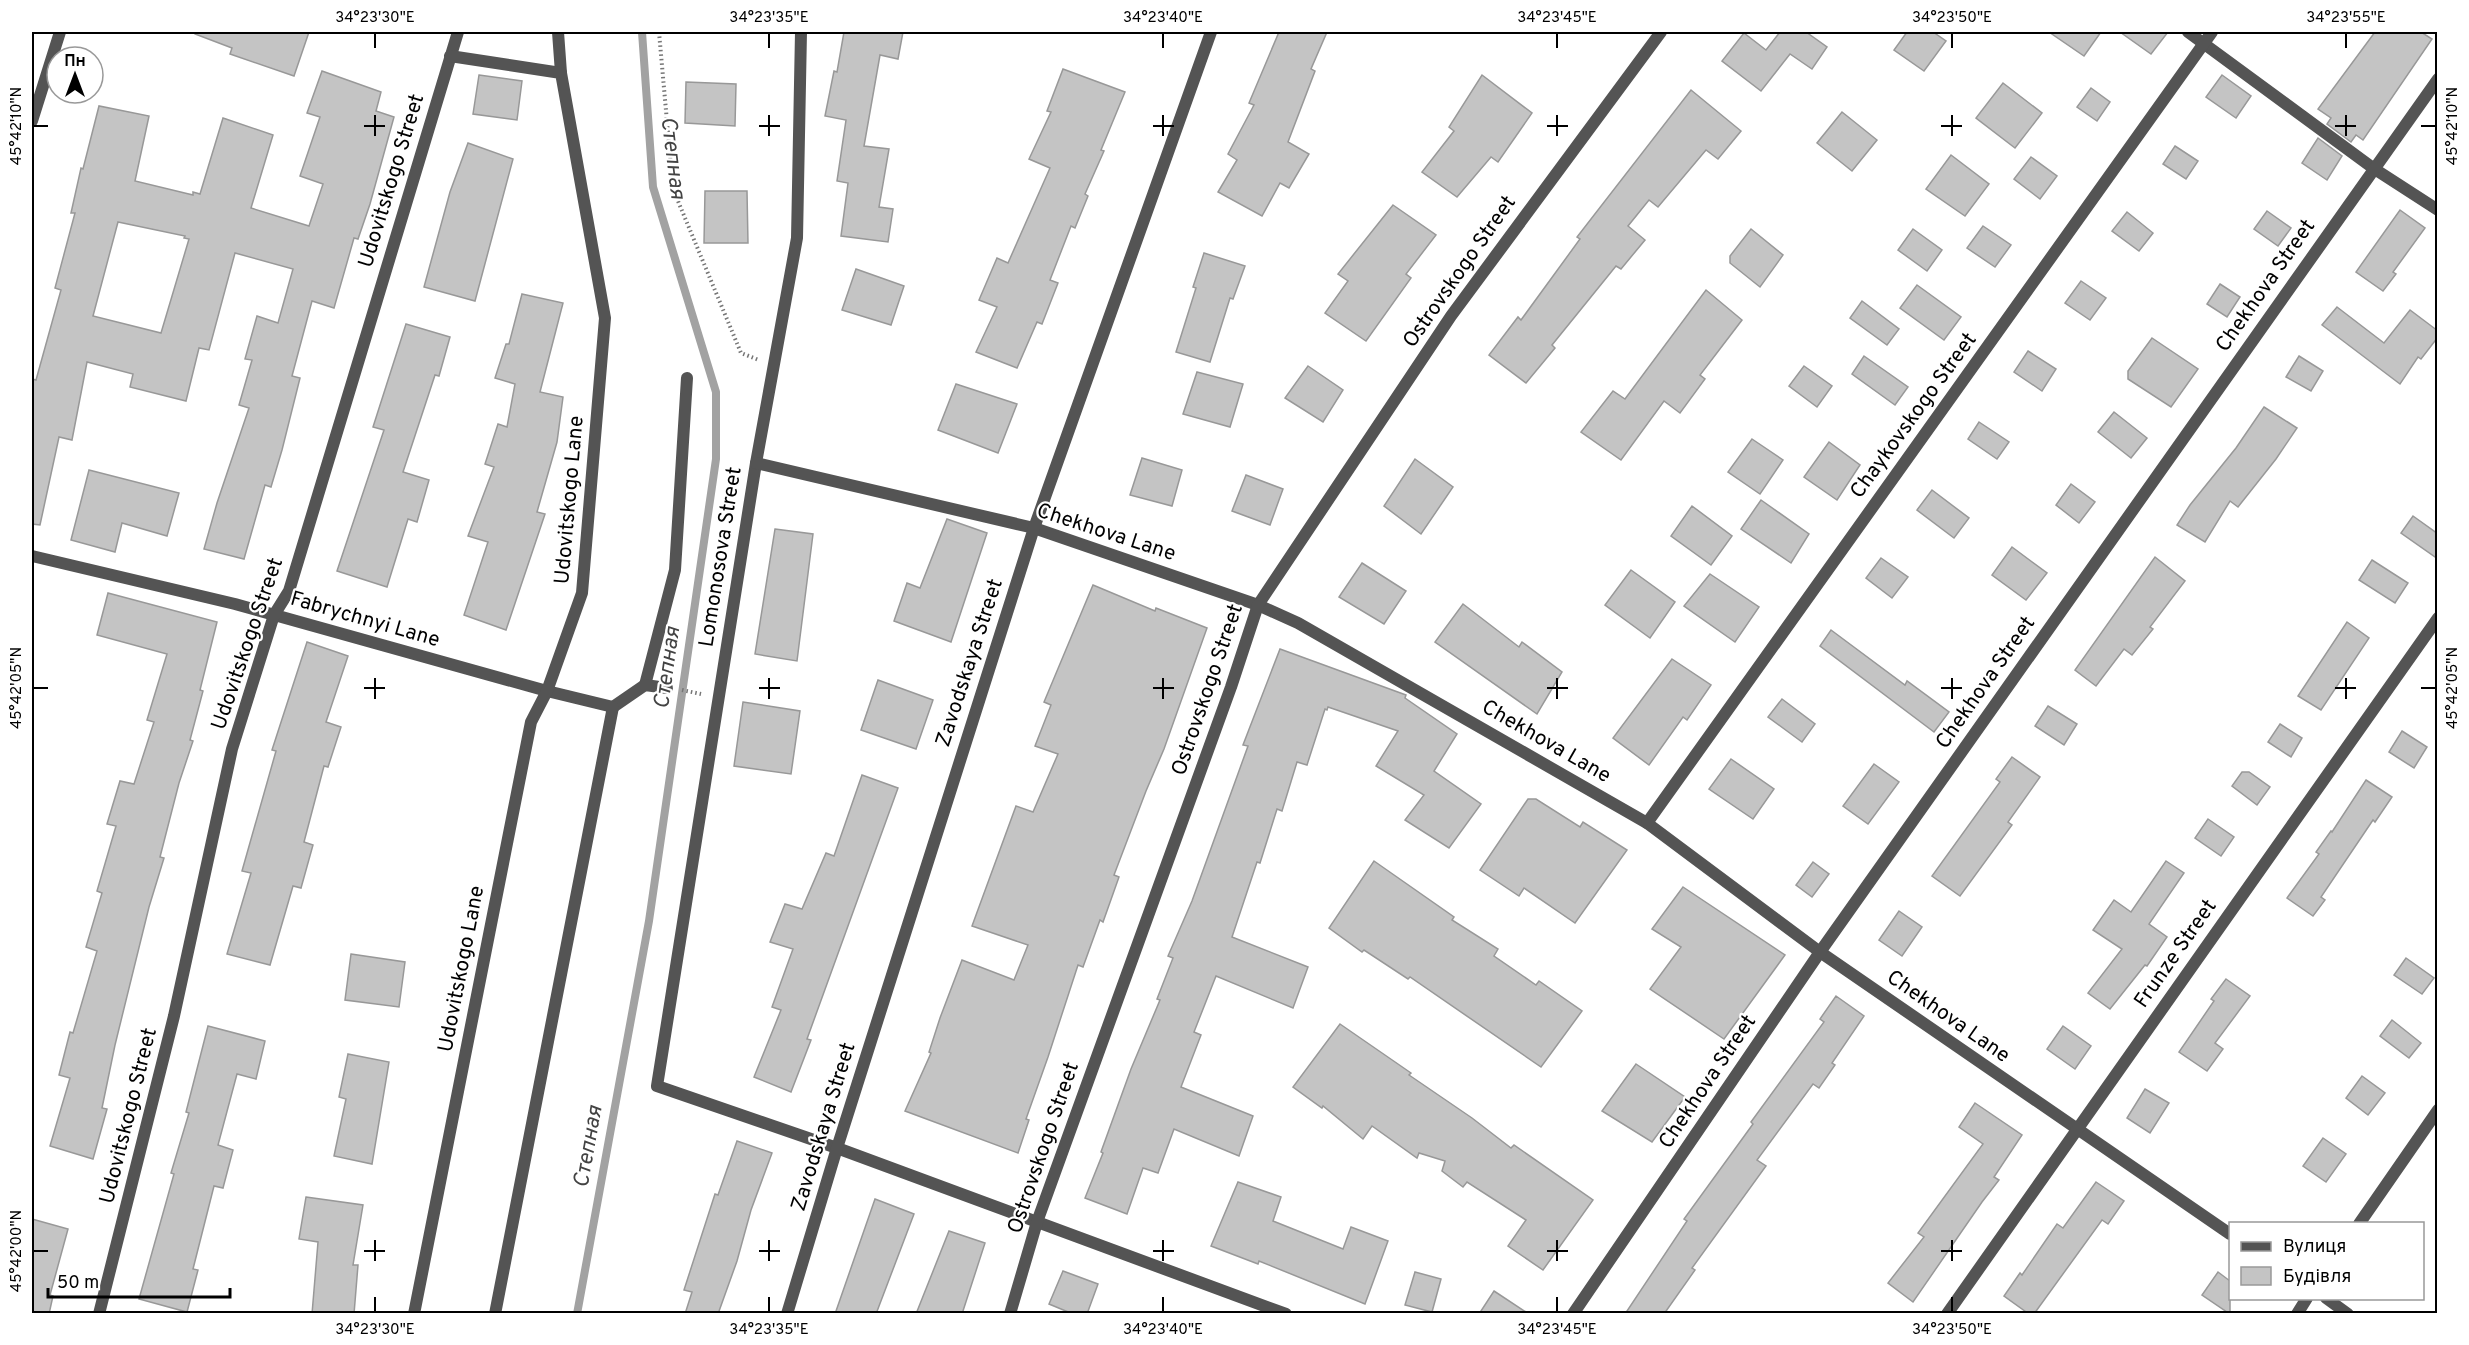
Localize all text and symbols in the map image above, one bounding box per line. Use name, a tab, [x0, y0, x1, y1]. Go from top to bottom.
text: 34°23'30"E	[335, 9, 415, 28]
text: 34°23'35"E	[729, 9, 809, 28]
text: 34°23'40"E	[1123, 9, 1203, 28]
text: 34°23'45"E	[1517, 9, 1597, 28]
text: 34°23'50"E	[1912, 9, 1992, 28]
text: 34°23'55"E	[2306, 9, 2386, 28]
north arrow	[45, 45, 105, 105]
text: Пн	[64, 52, 86, 72]
text: 45°42'10"N	[8, 87, 27, 165]
text: 45°42'10"N	[2444, 87, 2463, 165]
street label: Udovitskogo Street	[353, 91, 431, 271]
water label: Степная	[654, 115, 691, 201]
street label: Ostrovskogo Street	[1397, 191, 1523, 353]
street label: Chekhova Street	[2210, 214, 2322, 358]
street label: Chaykovskogo Street	[1845, 328, 1983, 504]
street label: Udovitskogo Lane	[549, 415, 591, 585]
street label: Lomonosova Street	[693, 465, 749, 649]
street label: Chekhova Lane	[1033, 498, 1179, 568]
street label: Udovitskogo Street	[206, 554, 290, 734]
street label: Zavodskaya Street	[930, 576, 1010, 750]
street label: Fabrychnyi Lane	[287, 586, 443, 654]
street label: Ostrovskogo Street	[1166, 601, 1250, 779]
street label: Chekhova Street	[1930, 611, 2042, 755]
water label: Степная	[649, 624, 687, 711]
text: 45°42'05"N	[8, 647, 27, 729]
text: 45°42'05"N	[2444, 647, 2463, 729]
street label: Chekhova Lane	[1477, 694, 1615, 790]
street label: Udovitskogo Lane	[433, 883, 491, 1055]
street label: Frunze Street	[2129, 894, 2223, 1014]
street label: Chekhova Lane	[1881, 964, 2015, 1070]
street label: Chekhova Street	[1653, 1010, 1763, 1154]
street label: Udovitskogo Street	[94, 1025, 164, 1207]
street label: Zavodskaya Street	[785, 1039, 863, 1215]
street label: Ostrovskogo Street	[1002, 1059, 1086, 1237]
water label: Степная	[569, 1103, 610, 1190]
text: 45°42'00"N	[8, 1210, 27, 1292]
legend	[2229, 1222, 2424, 1300]
text: Вулиця	[2283, 1236, 2346, 1259]
scale bar	[48, 1261, 230, 1299]
text: Будівля	[2283, 1266, 2351, 1289]
text: 50 m	[57, 1272, 99, 1295]
text: 34°23'30"E	[335, 1321, 415, 1340]
text: 34°23'35"E	[729, 1321, 809, 1340]
text: 34°23'40"E	[1123, 1321, 1203, 1340]
text: 34°23'45"E	[1517, 1321, 1597, 1340]
text: 34°23'50"E	[1912, 1321, 1992, 1340]

